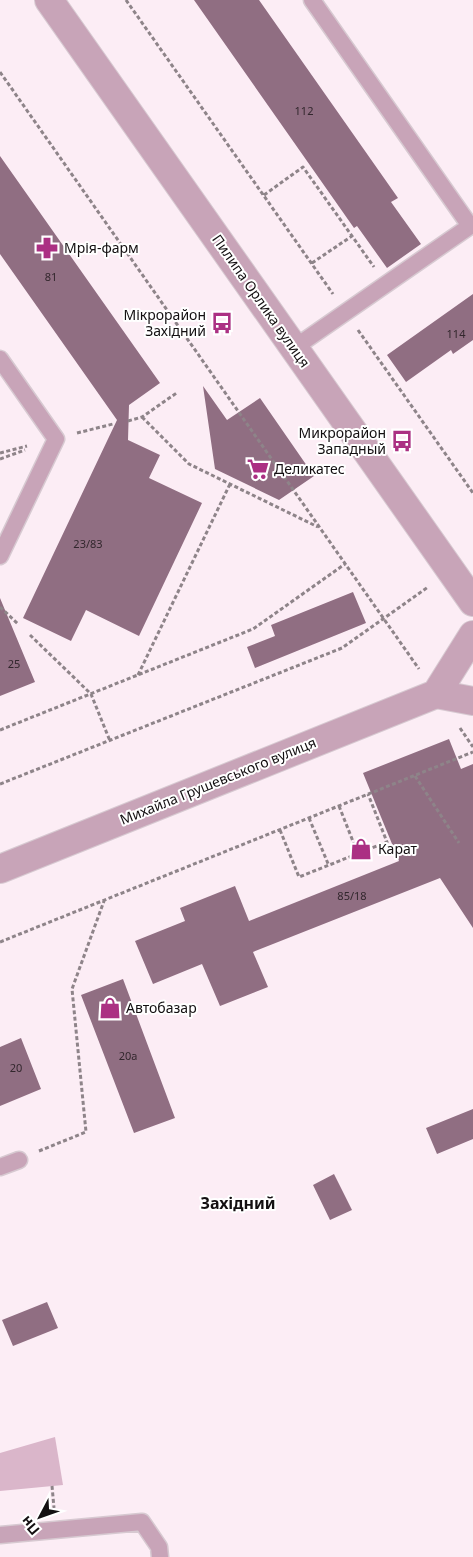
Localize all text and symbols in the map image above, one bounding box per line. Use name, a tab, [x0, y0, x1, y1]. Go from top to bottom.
house number: 112	[295, 103, 313, 118]
street label: Пилипа Орлика вулиця	[208, 230, 315, 371]
pharmacy icon: Мрія-фарм	[34, 235, 60, 261]
place label: Мрія-фарм	[64, 238, 139, 257]
house number: 81	[45, 269, 57, 284]
place label: Мікрорайон Західний	[124, 305, 206, 340]
bus stop icon: Мікрорайон Західний	[209, 310, 235, 336]
house number: 114	[447, 326, 466, 341]
place label: Микрорайон Западный	[298, 423, 386, 458]
bus stop icon: Микрорайон Западный	[389, 428, 415, 454]
supermarket icon: Деликатес	[245, 456, 271, 482]
place label: Деликатес	[274, 459, 345, 478]
house number: 23/83	[73, 536, 103, 551]
house number: 25	[8, 656, 20, 671]
street label: Михайла Грушевського вулиця	[117, 732, 319, 829]
shop icon: Карат	[348, 836, 374, 862]
place label: Карат	[378, 839, 418, 858]
house number: 85/18	[337, 888, 367, 903]
shop icon: Автобазар	[97, 995, 123, 1021]
place label: Автобазар	[126, 998, 197, 1017]
house number: 20а	[119, 1048, 137, 1063]
house number: 20	[10, 1060, 22, 1075]
district label: Західний	[200, 1192, 276, 1214]
north arrow	[15, 1492, 65, 1542]
text: Пн	[16, 1512, 43, 1540]

